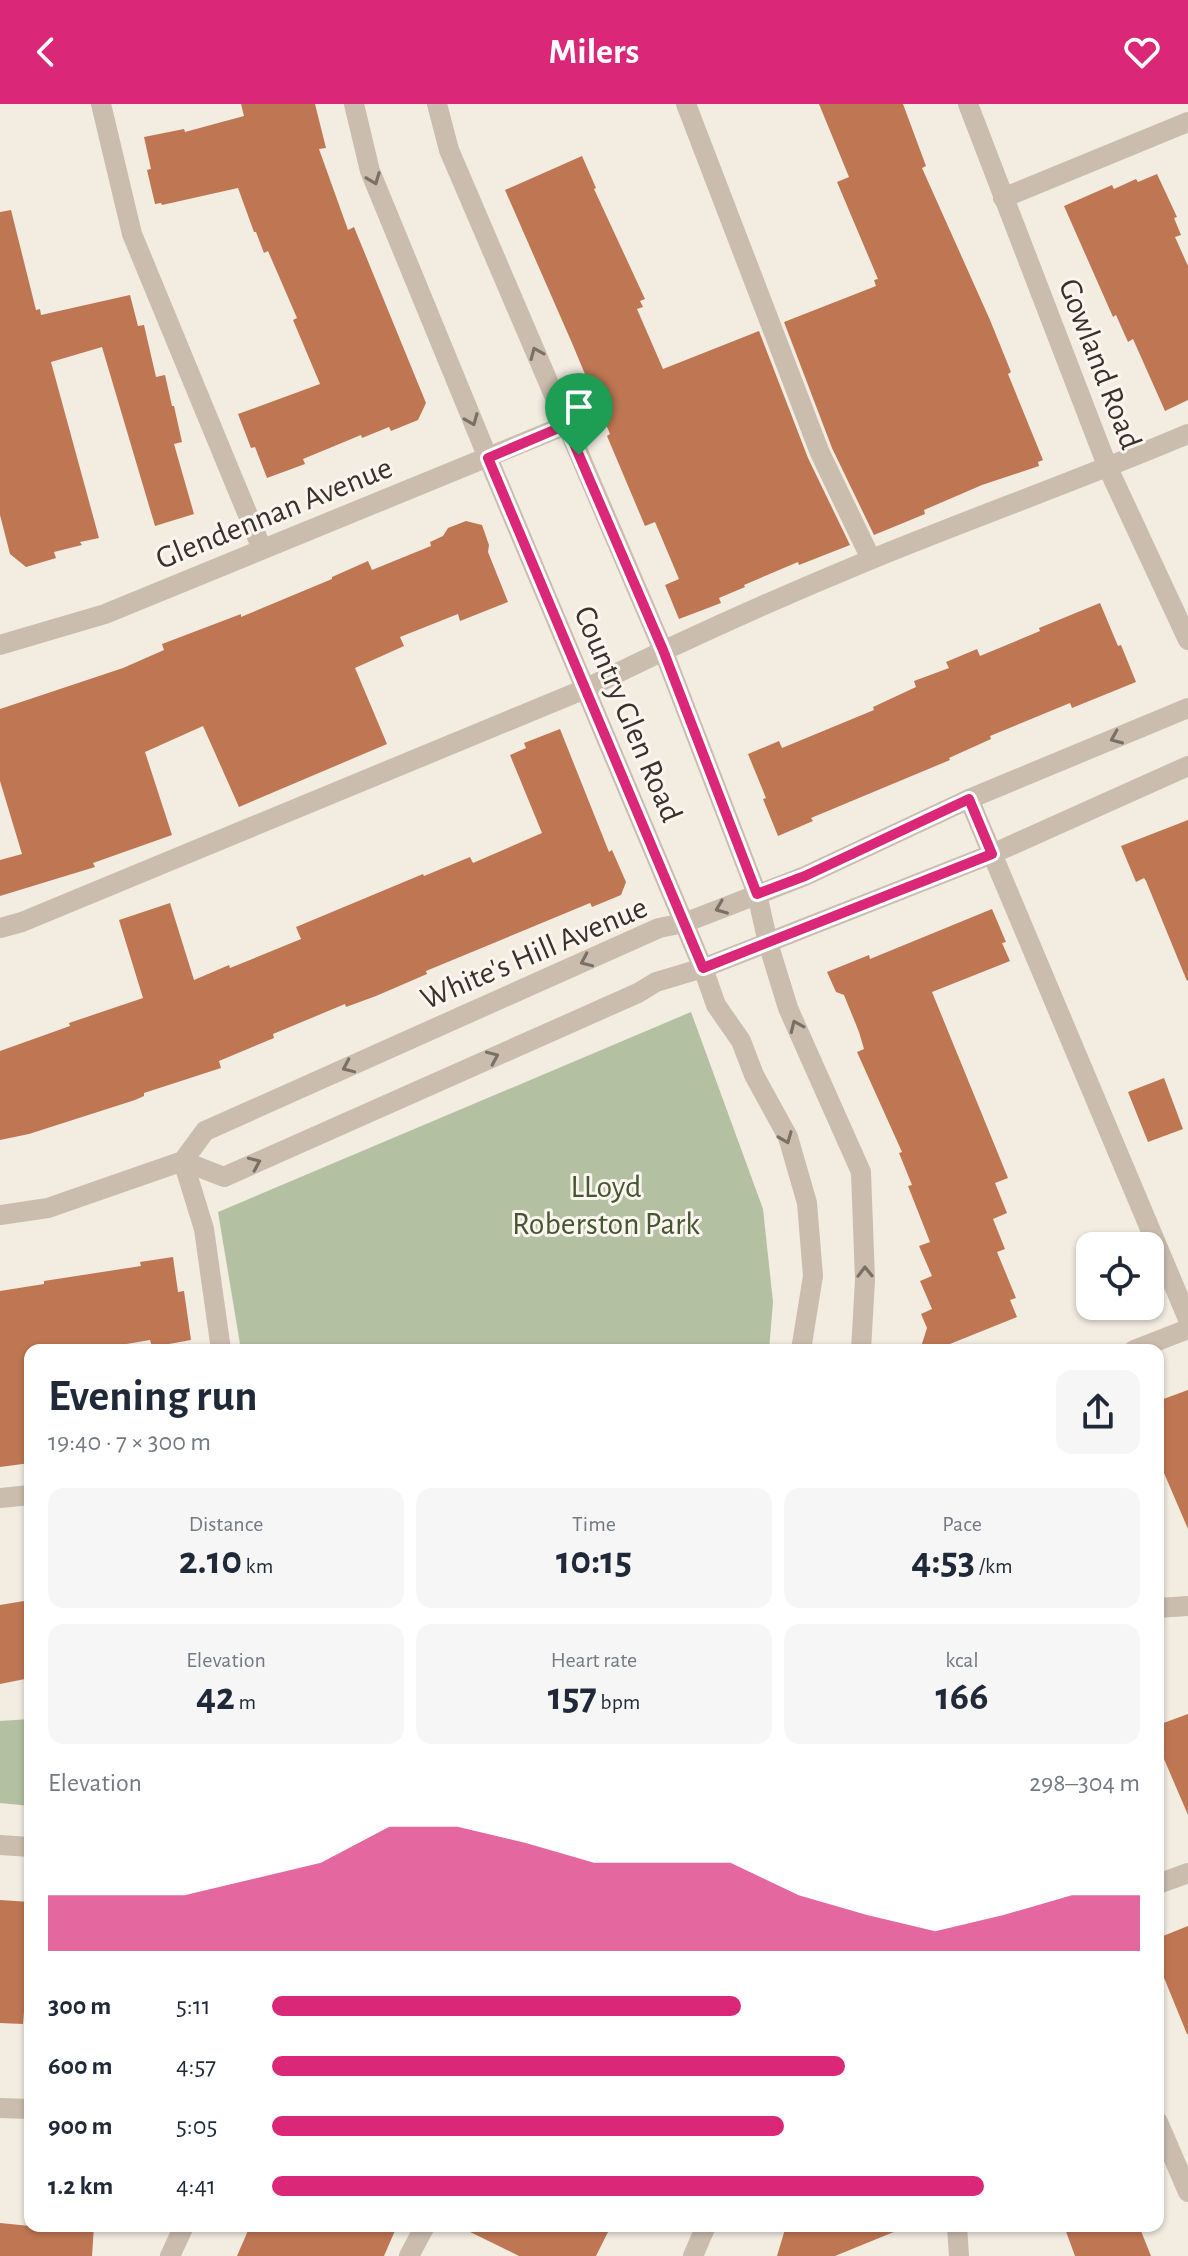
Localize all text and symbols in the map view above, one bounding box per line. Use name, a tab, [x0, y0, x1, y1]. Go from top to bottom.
icon: back	[24, 30, 68, 74]
icon: heart	[1120, 30, 1164, 74]
text: Milers	[549, 34, 639, 70]
one-way arrow	[364, 171, 381, 185]
street label: Gowland Road	[1053, 274, 1147, 454]
one-way arrow	[529, 347, 545, 361]
pin	[545, 373, 613, 455]
icon: arrive	[557, 385, 601, 429]
one-way arrow	[462, 412, 479, 426]
street label: Glendennan Avenue	[151, 451, 397, 575]
street label: Country Glen Road	[568, 601, 688, 827]
one-way arrow	[1110, 728, 1124, 745]
street label: White's Hill Avenue	[416, 891, 652, 1015]
one-way arrow	[715, 899, 729, 915]
one-way arrow	[579, 951, 594, 967]
one-way arrow	[790, 1020, 806, 1034]
one-way arrow	[485, 1051, 499, 1067]
one-way arrow	[342, 1057, 356, 1073]
one-way arrow	[777, 1130, 793, 1144]
one-way arrow	[247, 1156, 262, 1172]
park label: LLoyd Roberston Park	[512, 1171, 700, 1240]
map controls	[1076, 1232, 1164, 1320]
button: locate	[1076, 1232, 1164, 1320]
one-way arrow	[856, 1265, 874, 1278]
button: share	[1056, 1370, 1140, 1454]
text: Evening run	[48, 1375, 257, 1419]
text: 19:40 · 7 × 300 m	[48, 1429, 211, 1455]
text: Distance	[189, 1513, 263, 1535]
text: Time	[572, 1513, 616, 1535]
text: Pace	[942, 1513, 982, 1535]
text: 2.10	[179, 1541, 242, 1581]
text: 10:15	[556, 1541, 632, 1581]
text: 4:53	[911, 1541, 975, 1581]
text: km	[242, 1555, 273, 1577]
text: /km	[975, 1555, 1013, 1577]
text: Elevation	[186, 1649, 266, 1671]
text: Heart rate	[551, 1649, 637, 1671]
text: kcal	[945, 1649, 979, 1671]
text: 42	[196, 1677, 235, 1717]
text: 157	[548, 1677, 597, 1717]
text: 166	[935, 1677, 989, 1717]
text: m	[235, 1691, 256, 1713]
text: bpm	[597, 1691, 640, 1713]
text: Elevation	[48, 1770, 142, 1796]
text: 298–304 m	[1029, 1770, 1140, 1796]
text: 300 m	[48, 1993, 111, 2019]
text: 5:11	[176, 1993, 211, 2019]
text: 600 m	[48, 2053, 113, 2079]
text: 4:57	[176, 2053, 216, 2079]
text: 900 m	[48, 2113, 113, 2139]
text: 5:05	[176, 2113, 217, 2139]
text: 1.2 km	[48, 2173, 113, 2199]
text: 4:41	[176, 2173, 216, 2199]

